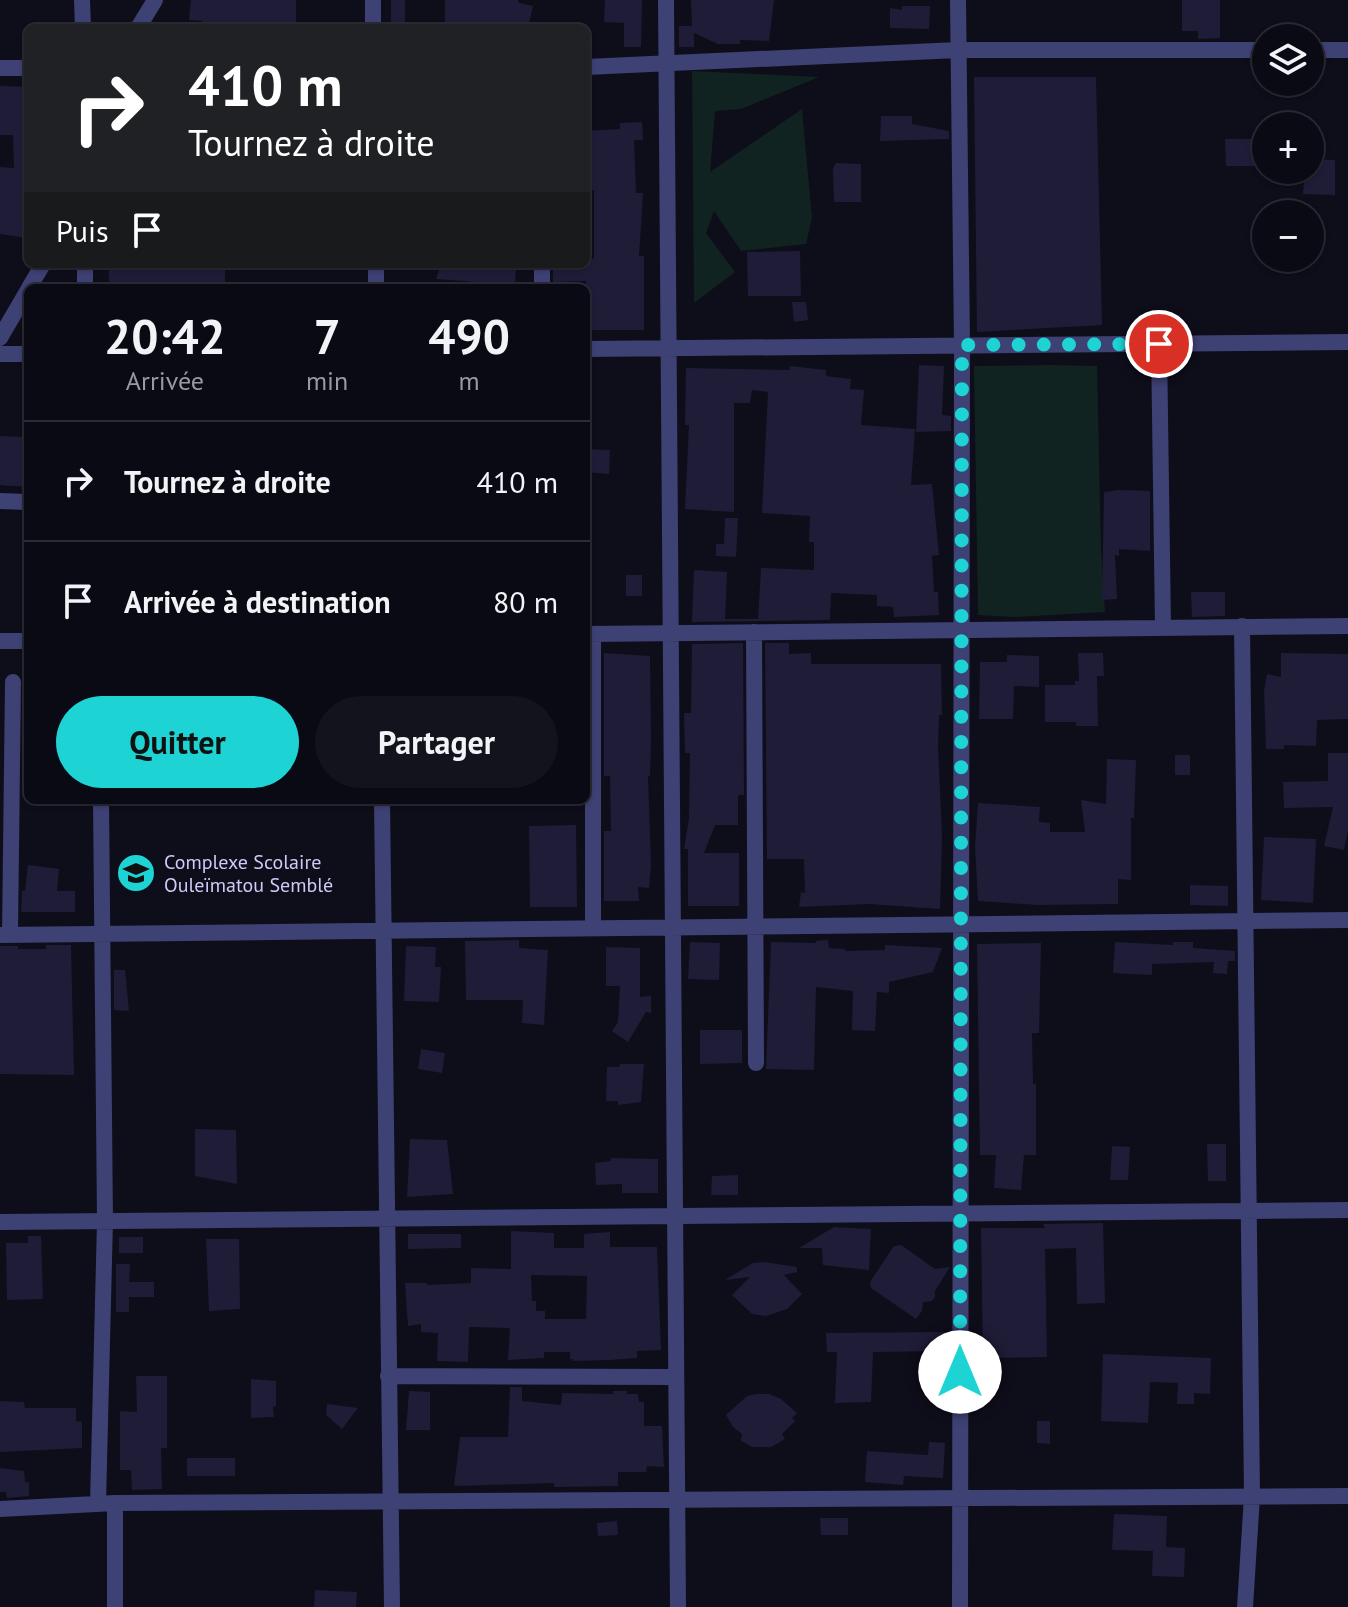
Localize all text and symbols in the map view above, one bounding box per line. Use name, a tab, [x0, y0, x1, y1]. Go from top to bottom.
map controls	[1252, 24, 1324, 272]
button: layers	[1252, 24, 1324, 96]
text: 410 m	[188, 49, 343, 121]
icon: right	[56, 56, 160, 160]
button: +	[1252, 112, 1324, 184]
text: Tournez à droite	[188, 119, 435, 166]
button: −	[1252, 200, 1324, 272]
icon: arrive	[125, 208, 169, 252]
text: Puis	[56, 211, 109, 250]
text: 20:42	[104, 305, 226, 367]
text: 7	[313, 305, 341, 367]
text: 490	[428, 305, 510, 367]
pin	[1125, 310, 1193, 378]
icon: arrive	[1137, 322, 1181, 366]
text: Arrivée	[126, 364, 204, 397]
text: min	[306, 364, 348, 397]
text: m	[459, 364, 480, 397]
icon: right	[56, 459, 100, 503]
text: Tournez à droite	[124, 462, 331, 501]
text: 410 m	[477, 462, 558, 501]
icon: arrive	[56, 579, 100, 623]
text: Arrivée à destination	[124, 582, 391, 621]
text: 80 m	[493, 582, 558, 621]
button: Quitter	[56, 696, 299, 788]
button: Partager	[315, 696, 558, 788]
place label: Complexe Scolaire Ouleïmatou Semblé	[164, 849, 333, 898]
school or university icon: Complexe Scolaire Ouleïmatou Semblé	[115, 852, 157, 894]
position arrow	[918, 1330, 1002, 1414]

